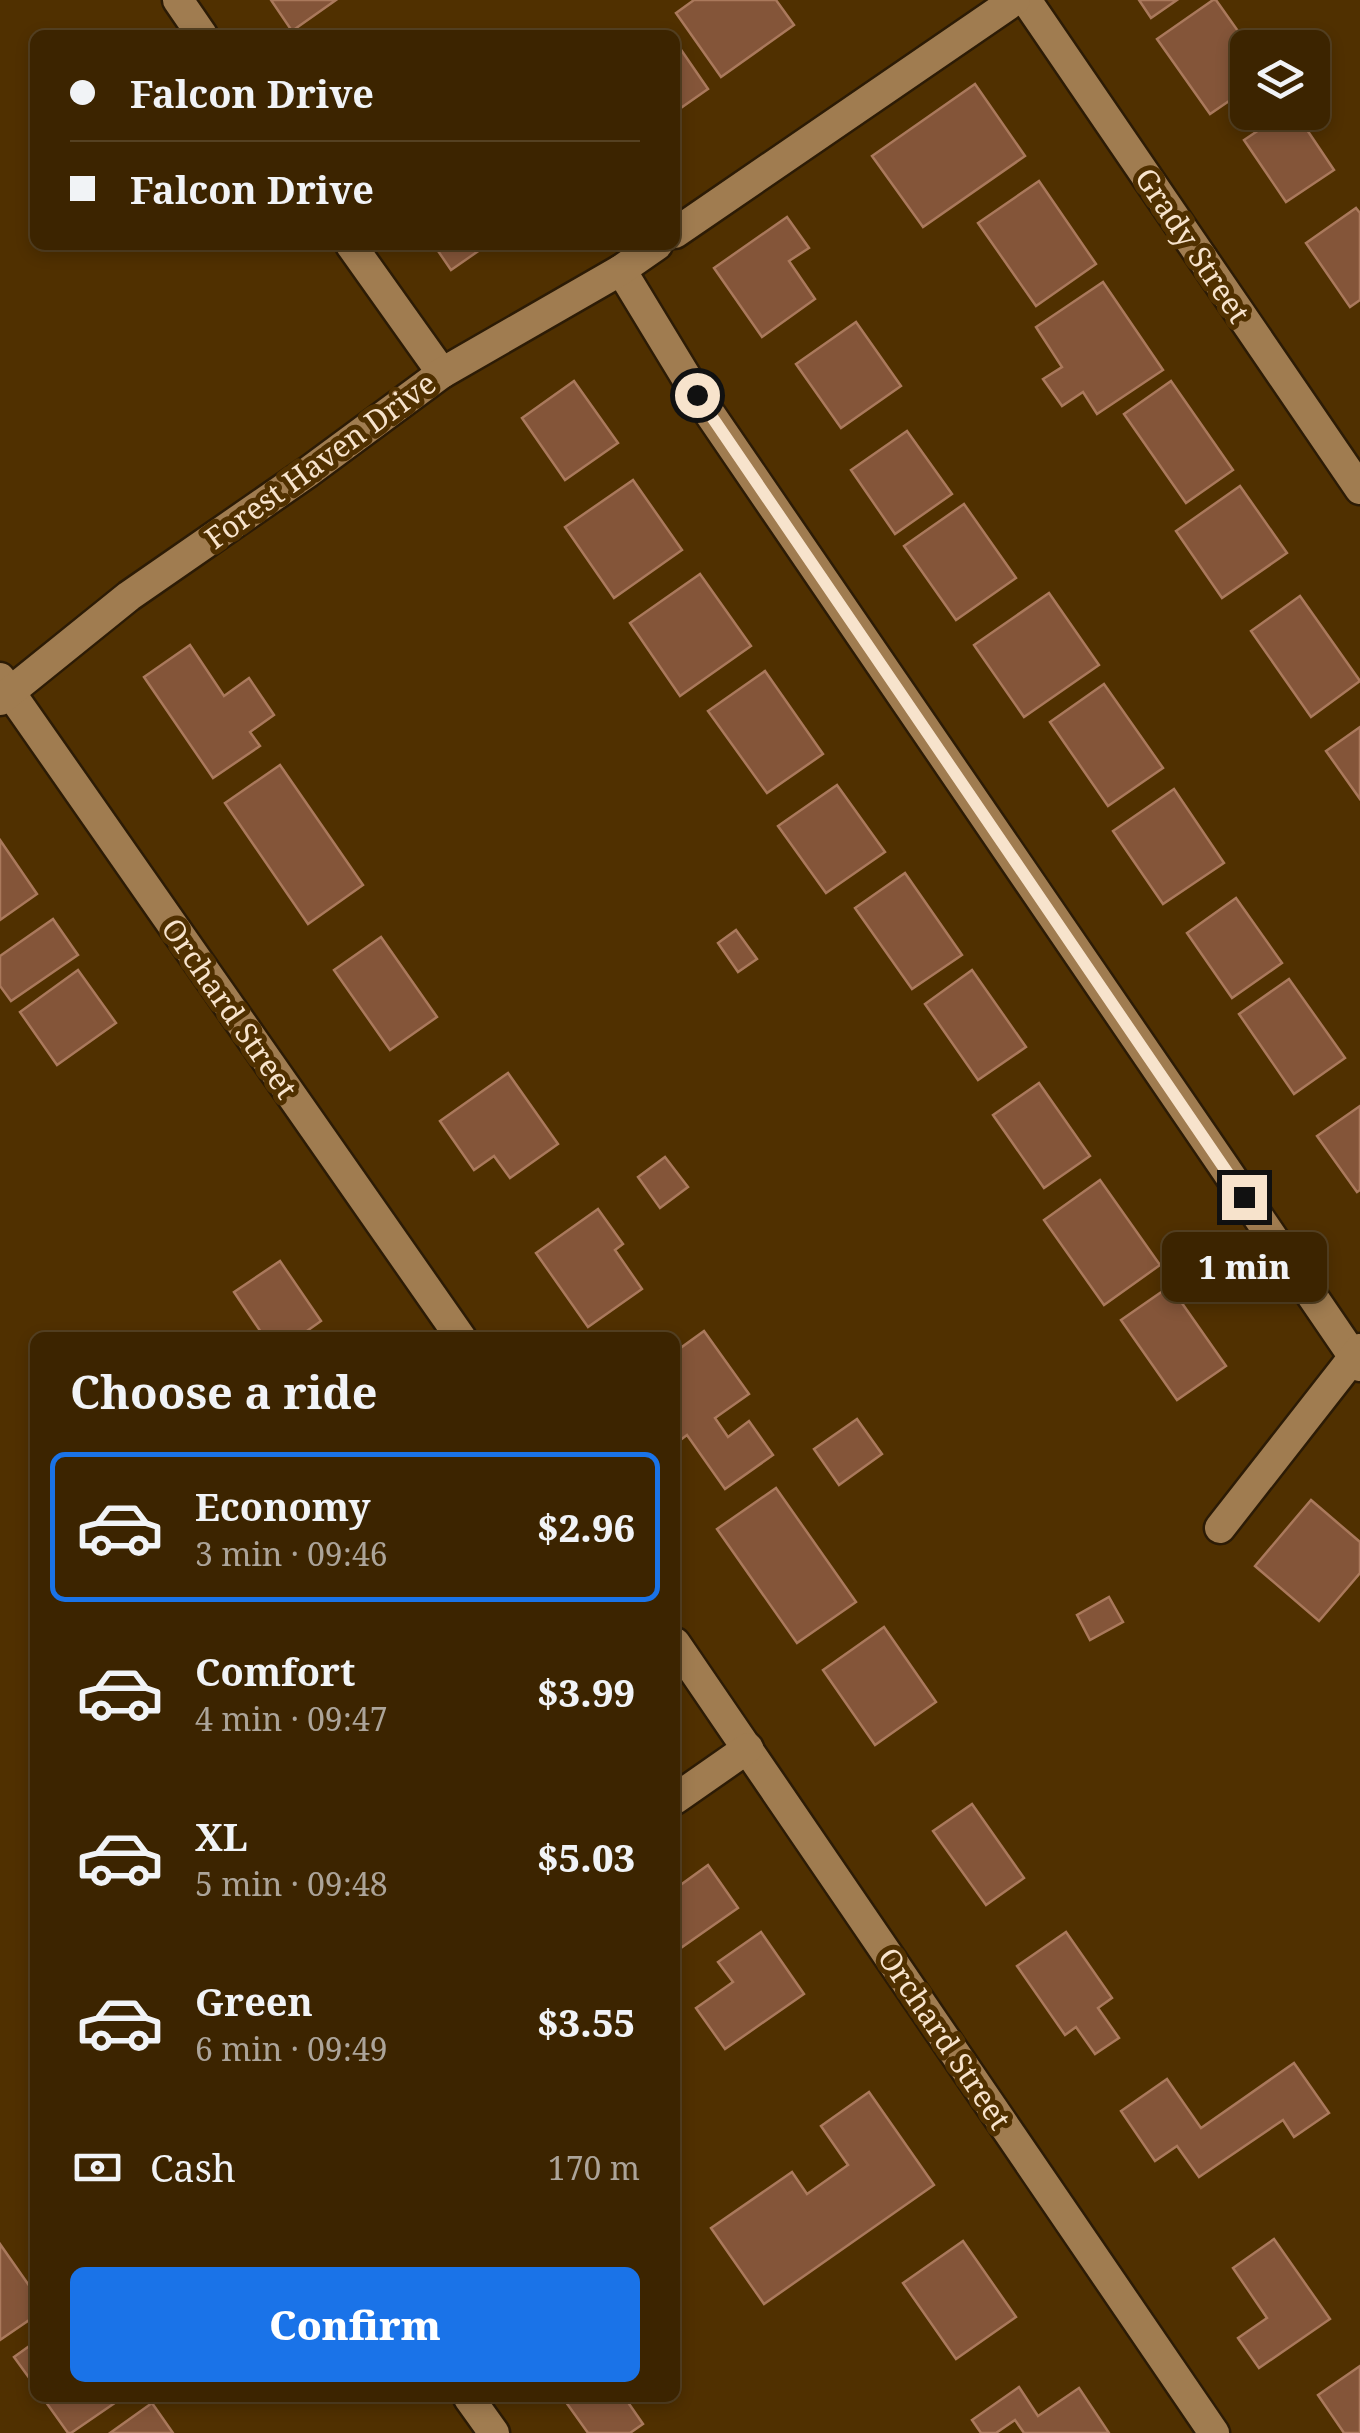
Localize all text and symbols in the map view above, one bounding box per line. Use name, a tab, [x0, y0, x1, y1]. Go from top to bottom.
map controls	[1230, 30, 1330, 130]
button: layers	[1230, 30, 1330, 130]
text: Falcon Drive	[130, 67, 374, 119]
street label: Grady Street	[1126, 159, 1260, 331]
text: Falcon Drive	[130, 163, 374, 215]
street label: Forest Haven Drive	[196, 362, 444, 558]
route start	[675, 373, 720, 418]
street label: Orchard Street	[153, 910, 307, 1106]
route end	[1222, 1175, 1267, 1220]
callout: 1 min	[1162, 1232, 1326, 1302]
text: 1 min	[1199, 1245, 1290, 1288]
text: Choose a ride	[70, 1361, 378, 1422]
text: Economy	[195, 1480, 371, 1532]
icon: car	[75, 1482, 165, 1572]
text: $2.96	[537, 1501, 635, 1553]
text: 3 min · 09:46	[195, 1532, 388, 1575]
text: Comfort	[195, 1645, 355, 1697]
icon: car	[75, 1647, 165, 1737]
text: $3.99	[537, 1666, 635, 1718]
text: 4 min · 09:47	[195, 1697, 388, 1740]
text: XL	[195, 1810, 248, 1862]
icon: car	[75, 1812, 165, 1902]
text: $5.03	[537, 1831, 635, 1883]
text: 5 min · 09:48	[195, 1862, 388, 1905]
street label: Orchard Street	[869, 1939, 1021, 2137]
text: Green	[195, 1975, 313, 2027]
icon: car	[75, 1977, 165, 2067]
text: $3.55	[537, 1996, 635, 2048]
text: 6 min · 09:49	[195, 2027, 388, 2070]
icon: cash	[70, 2140, 125, 2195]
text: Cash	[150, 2141, 236, 2193]
text: 170 m	[548, 2146, 640, 2189]
button: Confirm	[70, 2267, 640, 2382]

